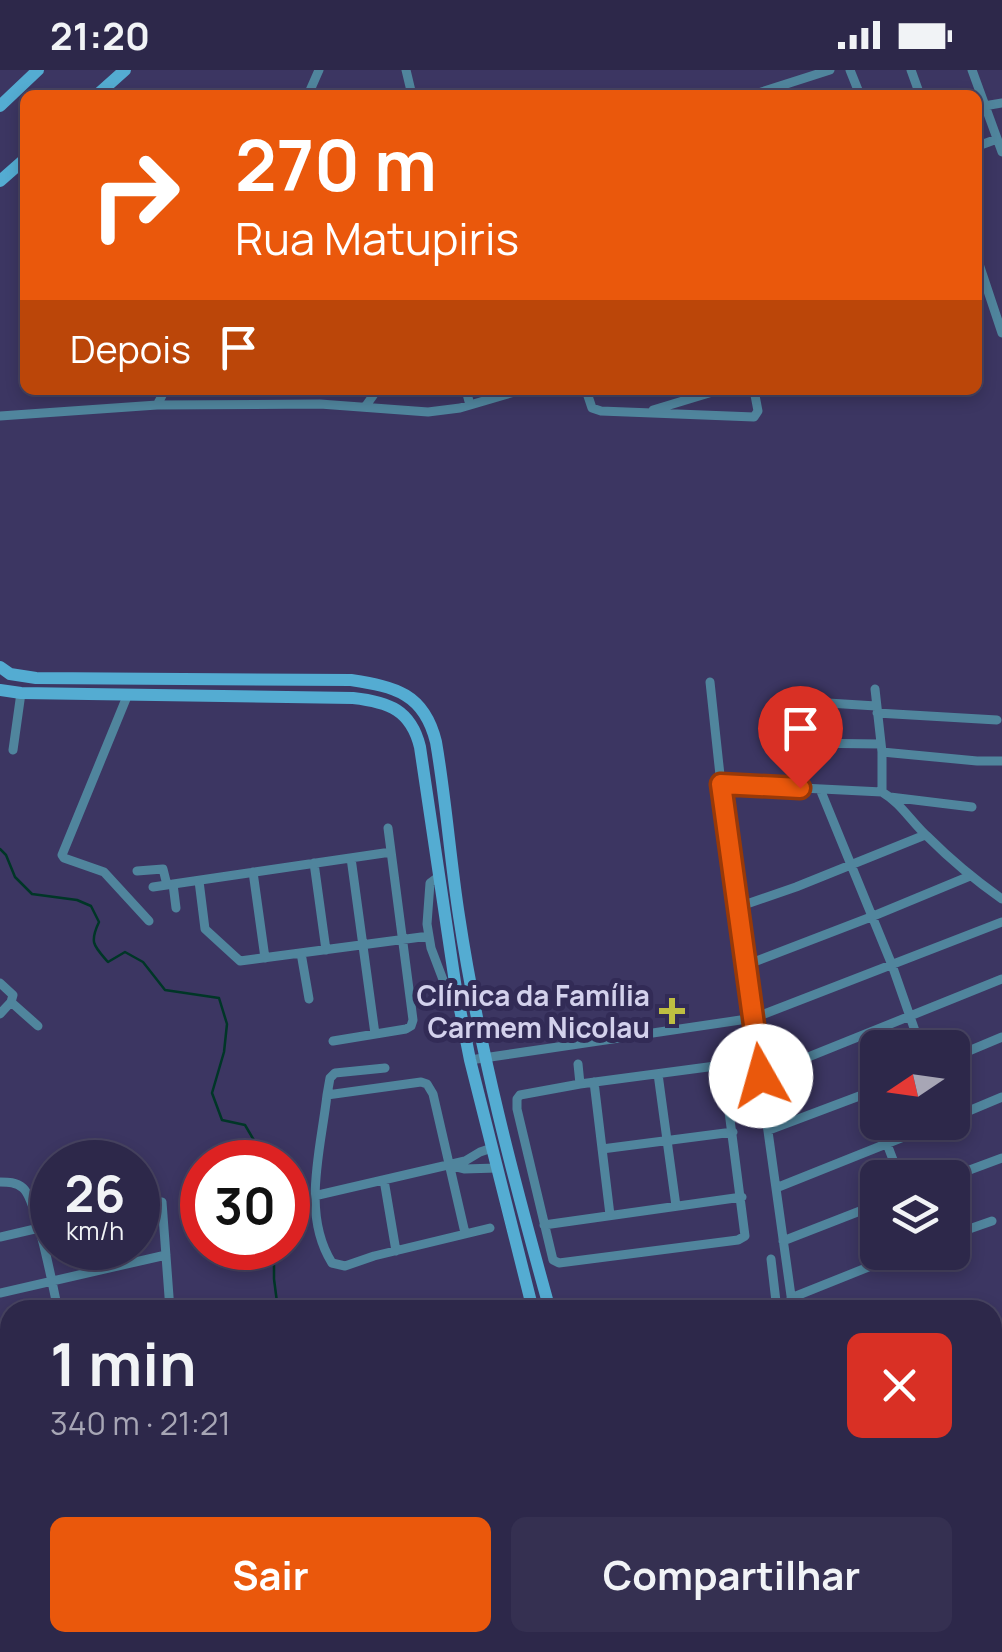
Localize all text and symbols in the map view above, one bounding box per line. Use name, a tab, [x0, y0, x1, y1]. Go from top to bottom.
text: 21:20	[50, 9, 150, 61]
text: 270 m	[235, 116, 437, 212]
icon: right	[70, 130, 200, 260]
text: Rua Matupiris	[235, 207, 519, 269]
icon: arrive	[211, 320, 266, 375]
text: Depois	[70, 322, 191, 374]
pin	[758, 686, 843, 789]
icon: arrive	[773, 701, 828, 756]
place label: Clínica da Família Carmem Nicolau	[417, 976, 650, 1046]
marker: Clínica da Família Carmem Nicolau	[659, 998, 685, 1024]
position arrow	[709, 1024, 813, 1128]
north arrow	[860, 1030, 970, 1140]
map controls	[860, 1030, 970, 1270]
speed limit sign: 30	[180, 1140, 310, 1270]
text: 26	[65, 1159, 125, 1227]
button: layers	[860, 1160, 970, 1270]
text: km/h	[66, 1213, 124, 1248]
text: 1 min	[50, 1322, 197, 1404]
button: close	[847, 1333, 952, 1438]
text: 340 m · 21:21	[50, 1401, 231, 1445]
button: Sair	[50, 1517, 491, 1632]
button: Compartilhar	[511, 1517, 952, 1632]

